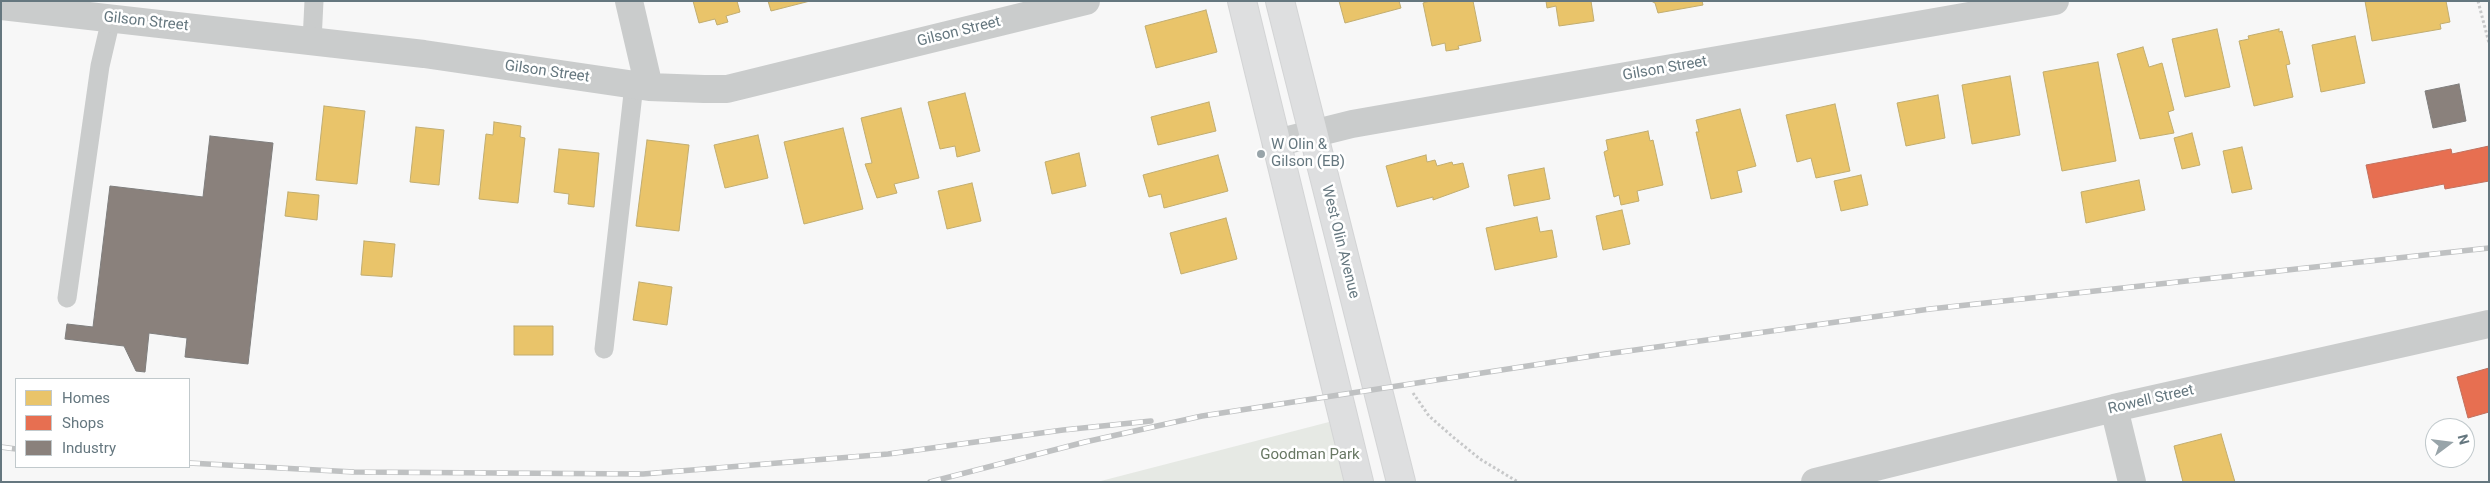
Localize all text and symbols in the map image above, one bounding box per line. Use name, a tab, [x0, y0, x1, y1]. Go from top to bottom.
street label: Gilson Street	[103, 9, 189, 35]
street label: Gilson Street	[915, 13, 1003, 51]
street label: Gilson Street	[1621, 53, 1709, 85]
street label: Gilson Street	[503, 57, 591, 87]
place label: W Olin & Gilson (EB)	[1271, 136, 1345, 171]
marker: W Olin & Gilson (EB)	[1255, 148, 1267, 160]
street label: West Olin Avenue	[1317, 184, 1363, 300]
legend	[15, 378, 190, 468]
street label: Rowell Street	[2106, 381, 2196, 419]
text: Homes	[62, 389, 110, 407]
text: Shops	[62, 414, 104, 432]
north arrow	[2425, 418, 2475, 468]
text: N	[2455, 433, 2473, 446]
text: Industry	[62, 439, 116, 457]
park label: Goodman Park	[1260, 446, 1360, 464]

